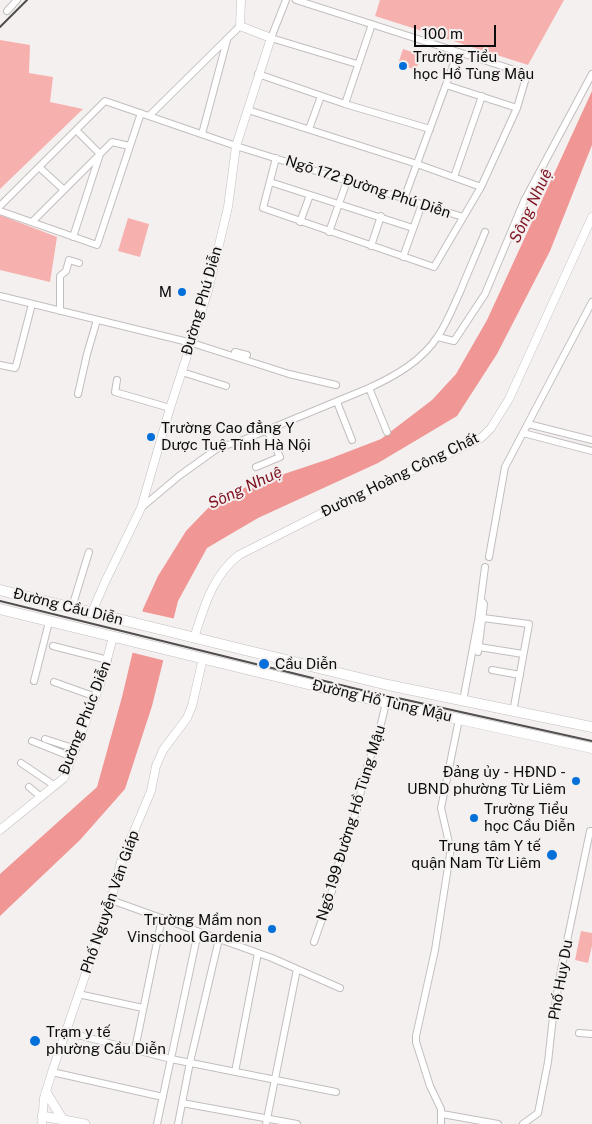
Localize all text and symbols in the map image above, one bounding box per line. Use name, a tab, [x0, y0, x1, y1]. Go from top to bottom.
scale bar	[417, 15, 500, 47]
text: 100 m	[422, 25, 463, 42]
place label: Trường Tiểu học Hồ Tùng Mậu	[413, 48, 534, 83]
marker: Trường Tiểu học Hồ Tùng Mậu	[397, 60, 409, 72]
street label: Ngõ 172 Đường Phú Diễn	[283, 152, 453, 222]
water label: Sông Nhuệ	[505, 166, 557, 246]
street label: Đường Phú Diễn	[178, 244, 226, 358]
place label: M	[159, 283, 172, 301]
marker: M	[176, 286, 188, 298]
place label: Trường Cao đẳng Y Dược Tuệ Tĩnh Hà Nội	[161, 419, 311, 454]
street label: Đường Hoàng Công Chất	[318, 429, 482, 521]
marker: Trường Cao đẳng Y Dược Tuệ Tĩnh Hà Nội	[145, 431, 157, 443]
water label: Sông Nhuệ	[205, 462, 285, 514]
street label: Đường Cầu Diễn	[11, 585, 125, 629]
place label: Cầu Diễn	[275, 655, 337, 673]
marker: Cầu Diễn	[257, 657, 271, 671]
street label: Đường Phúc Diễn	[55, 658, 115, 778]
street label: Đường Hồ Tùng Mậu	[310, 676, 454, 726]
street label: Ngõ 199 Đường Hồ Tùng Mậu	[313, 723, 389, 923]
place label: Đảng ủy - HĐND - UBND phường Từ Liêm	[407, 763, 566, 798]
marker: Đảng ủy - HĐND - UBND phường Từ Liêm	[570, 775, 582, 787]
place label: Trường Tiểu học Cầu Diễn	[484, 800, 575, 835]
marker: Trường Tiểu học Cầu Diễn	[468, 812, 480, 824]
street label: Phố Nguyễn Văn Giáp	[77, 828, 143, 976]
place label: Trung tâm Y tế quận Nam Từ Liêm	[411, 837, 541, 872]
marker: Trung tâm Y tế quận Nam Từ Liêm	[545, 848, 559, 862]
place label: Trường Mầm non Vinschool Gardenia	[127, 911, 262, 946]
marker: Trường Mầm non Vinschool Gardenia	[266, 923, 278, 935]
street label: Phố Huy Du	[545, 938, 577, 1022]
place label: Trạm y tế phường Cầu Diễn	[46, 1023, 166, 1058]
marker: Trạm y tế phường Cầu Diễn	[28, 1034, 42, 1048]

